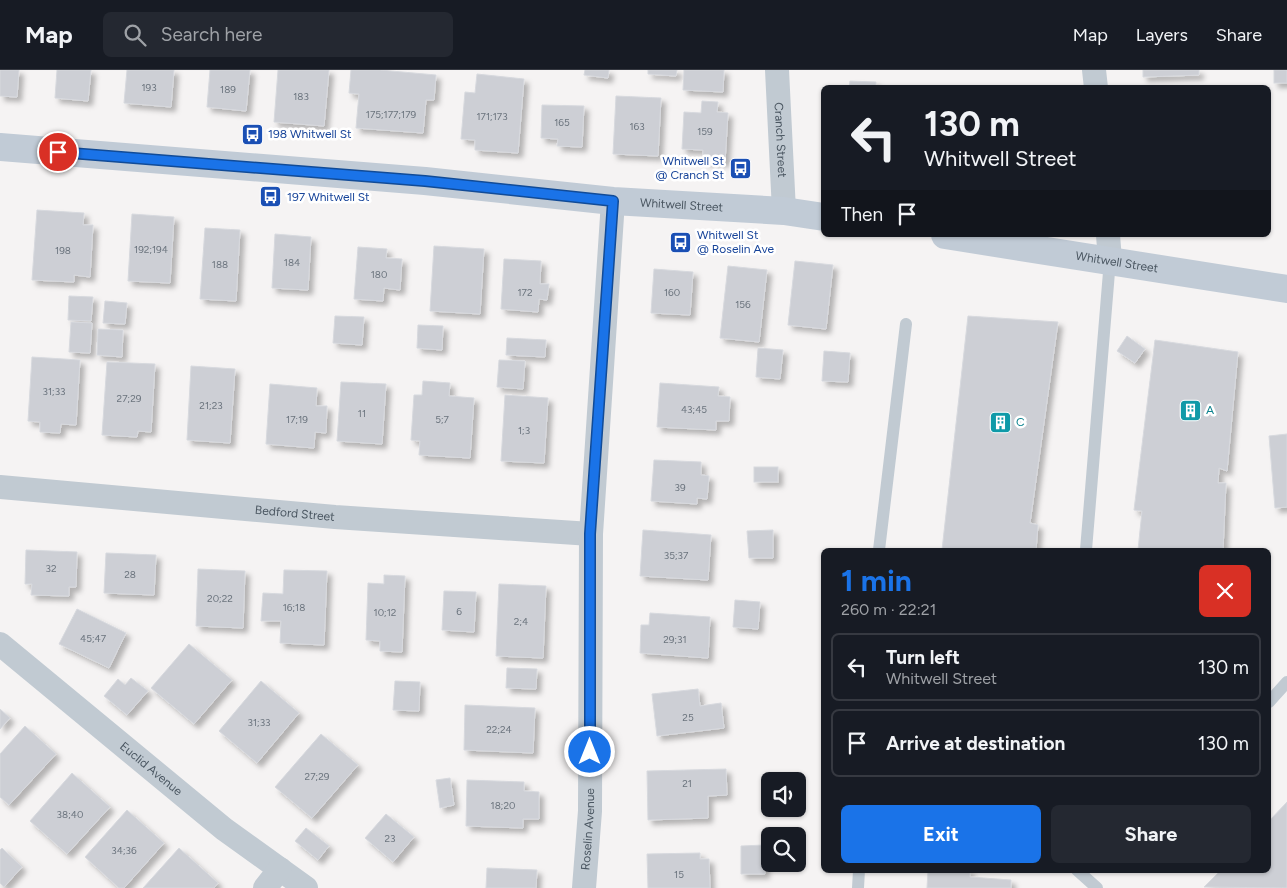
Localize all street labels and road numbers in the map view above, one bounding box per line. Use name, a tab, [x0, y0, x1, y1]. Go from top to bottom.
street label: Cranch Street	[772, 102, 789, 178]
street label: Whitwell Street	[639, 196, 724, 214]
street label: Whitwell Street	[1075, 249, 1160, 276]
street label: Bedford Street	[254, 503, 336, 524]
street label: Euclid Avenue	[117, 739, 185, 799]
street label: Roselin Avenue	[578, 788, 597, 871]

